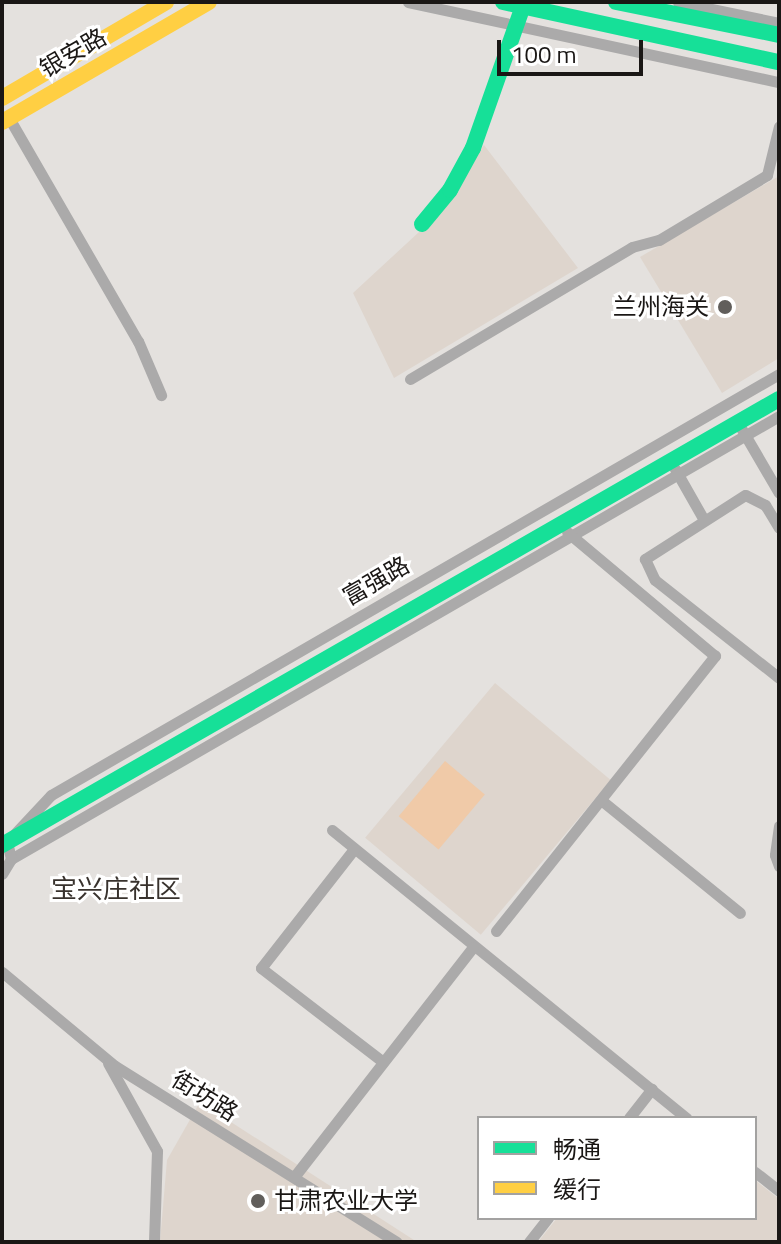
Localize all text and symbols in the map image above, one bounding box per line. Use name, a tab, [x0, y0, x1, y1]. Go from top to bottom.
street label: 银安路	[35, 23, 111, 83]
scale bar	[501, 24, 647, 74]
text: 100 m	[511, 36, 577, 72]
place label: 兰州海关	[613, 293, 709, 321]
marker: 兰州海关	[716, 298, 734, 316]
street label: 富强路	[338, 551, 414, 611]
district label: 宝兴庄社区	[51, 873, 181, 905]
street label: 街坊路	[167, 1065, 243, 1127]
legend	[477, 1116, 757, 1220]
text: 畅通	[553, 1131, 601, 1167]
text: 缓行	[553, 1171, 601, 1207]
place label: 甘肃农业大学	[274, 1187, 418, 1215]
marker: 甘肃农业大学	[249, 1192, 267, 1210]

